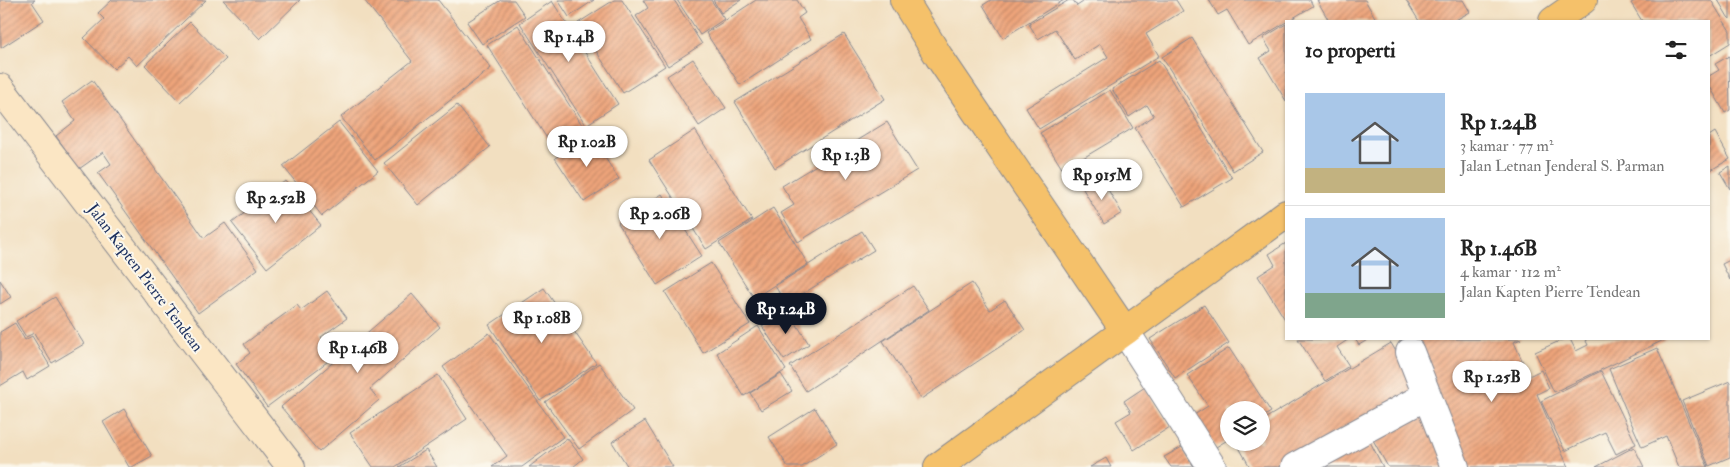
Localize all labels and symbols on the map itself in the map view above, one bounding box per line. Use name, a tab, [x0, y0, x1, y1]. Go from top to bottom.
pin: Rp 1.4B	[523, 20, 615, 63]
pin: Rp 1.02B	[535, 126, 639, 168]
pin: Rp 1.3B	[800, 138, 892, 181]
pin: Rp 915M	[1056, 158, 1148, 201]
pin: Rp 2.52B	[224, 182, 328, 224]
pin: Rp 2.06B	[608, 198, 712, 240]
street label: Jalan Kapten Pierre Tendean	[81, 199, 208, 356]
pin: Rp 1.24B	[734, 292, 838, 335]
pin: Rp 1.08B	[490, 302, 594, 344]
pin: Rp 1.46B	[306, 332, 410, 374]
pin: Rp 1.25B	[1440, 360, 1544, 403]

